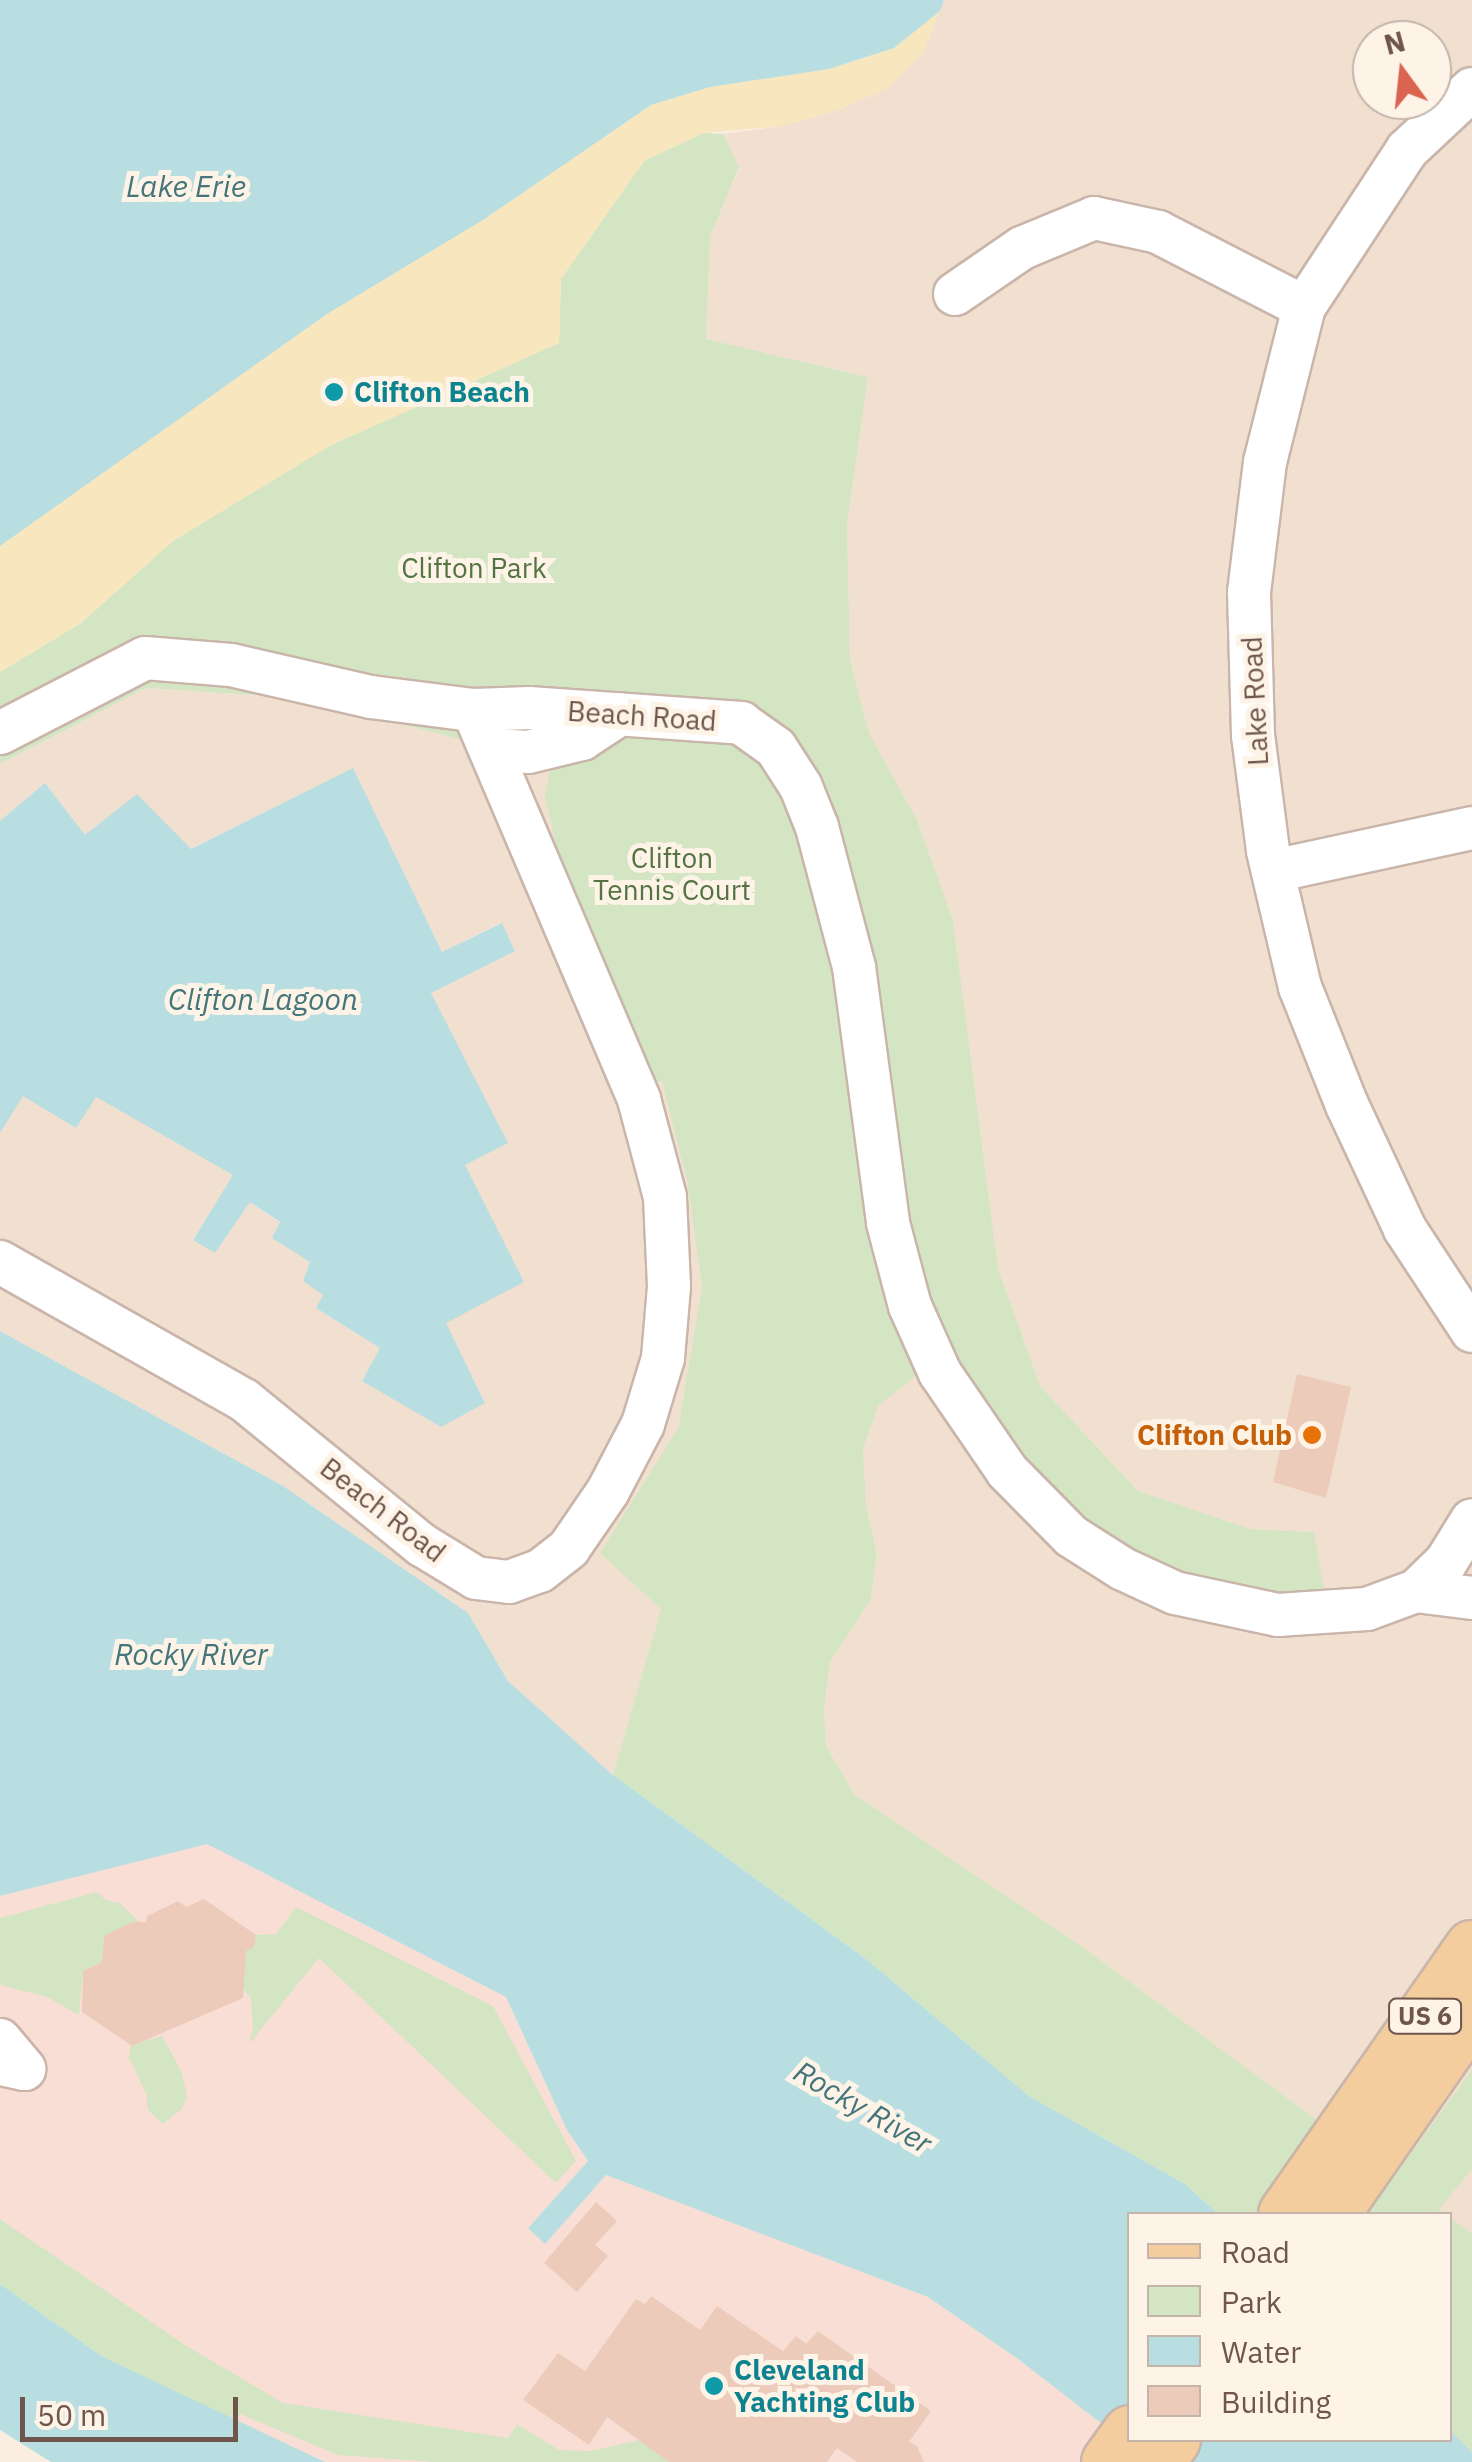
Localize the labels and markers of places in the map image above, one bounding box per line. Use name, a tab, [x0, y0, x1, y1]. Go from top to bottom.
place label: Clifton Beach	[354, 375, 530, 409]
marker: Clifton Beach	[323, 381, 345, 403]
place label: Clifton Club	[1137, 1418, 1292, 1452]
marker: Clifton Club	[1301, 1424, 1323, 1446]
place label: Cleveland Yachting Club	[734, 2353, 915, 2419]
marker: Cleveland Yachting Club	[703, 2375, 725, 2397]

